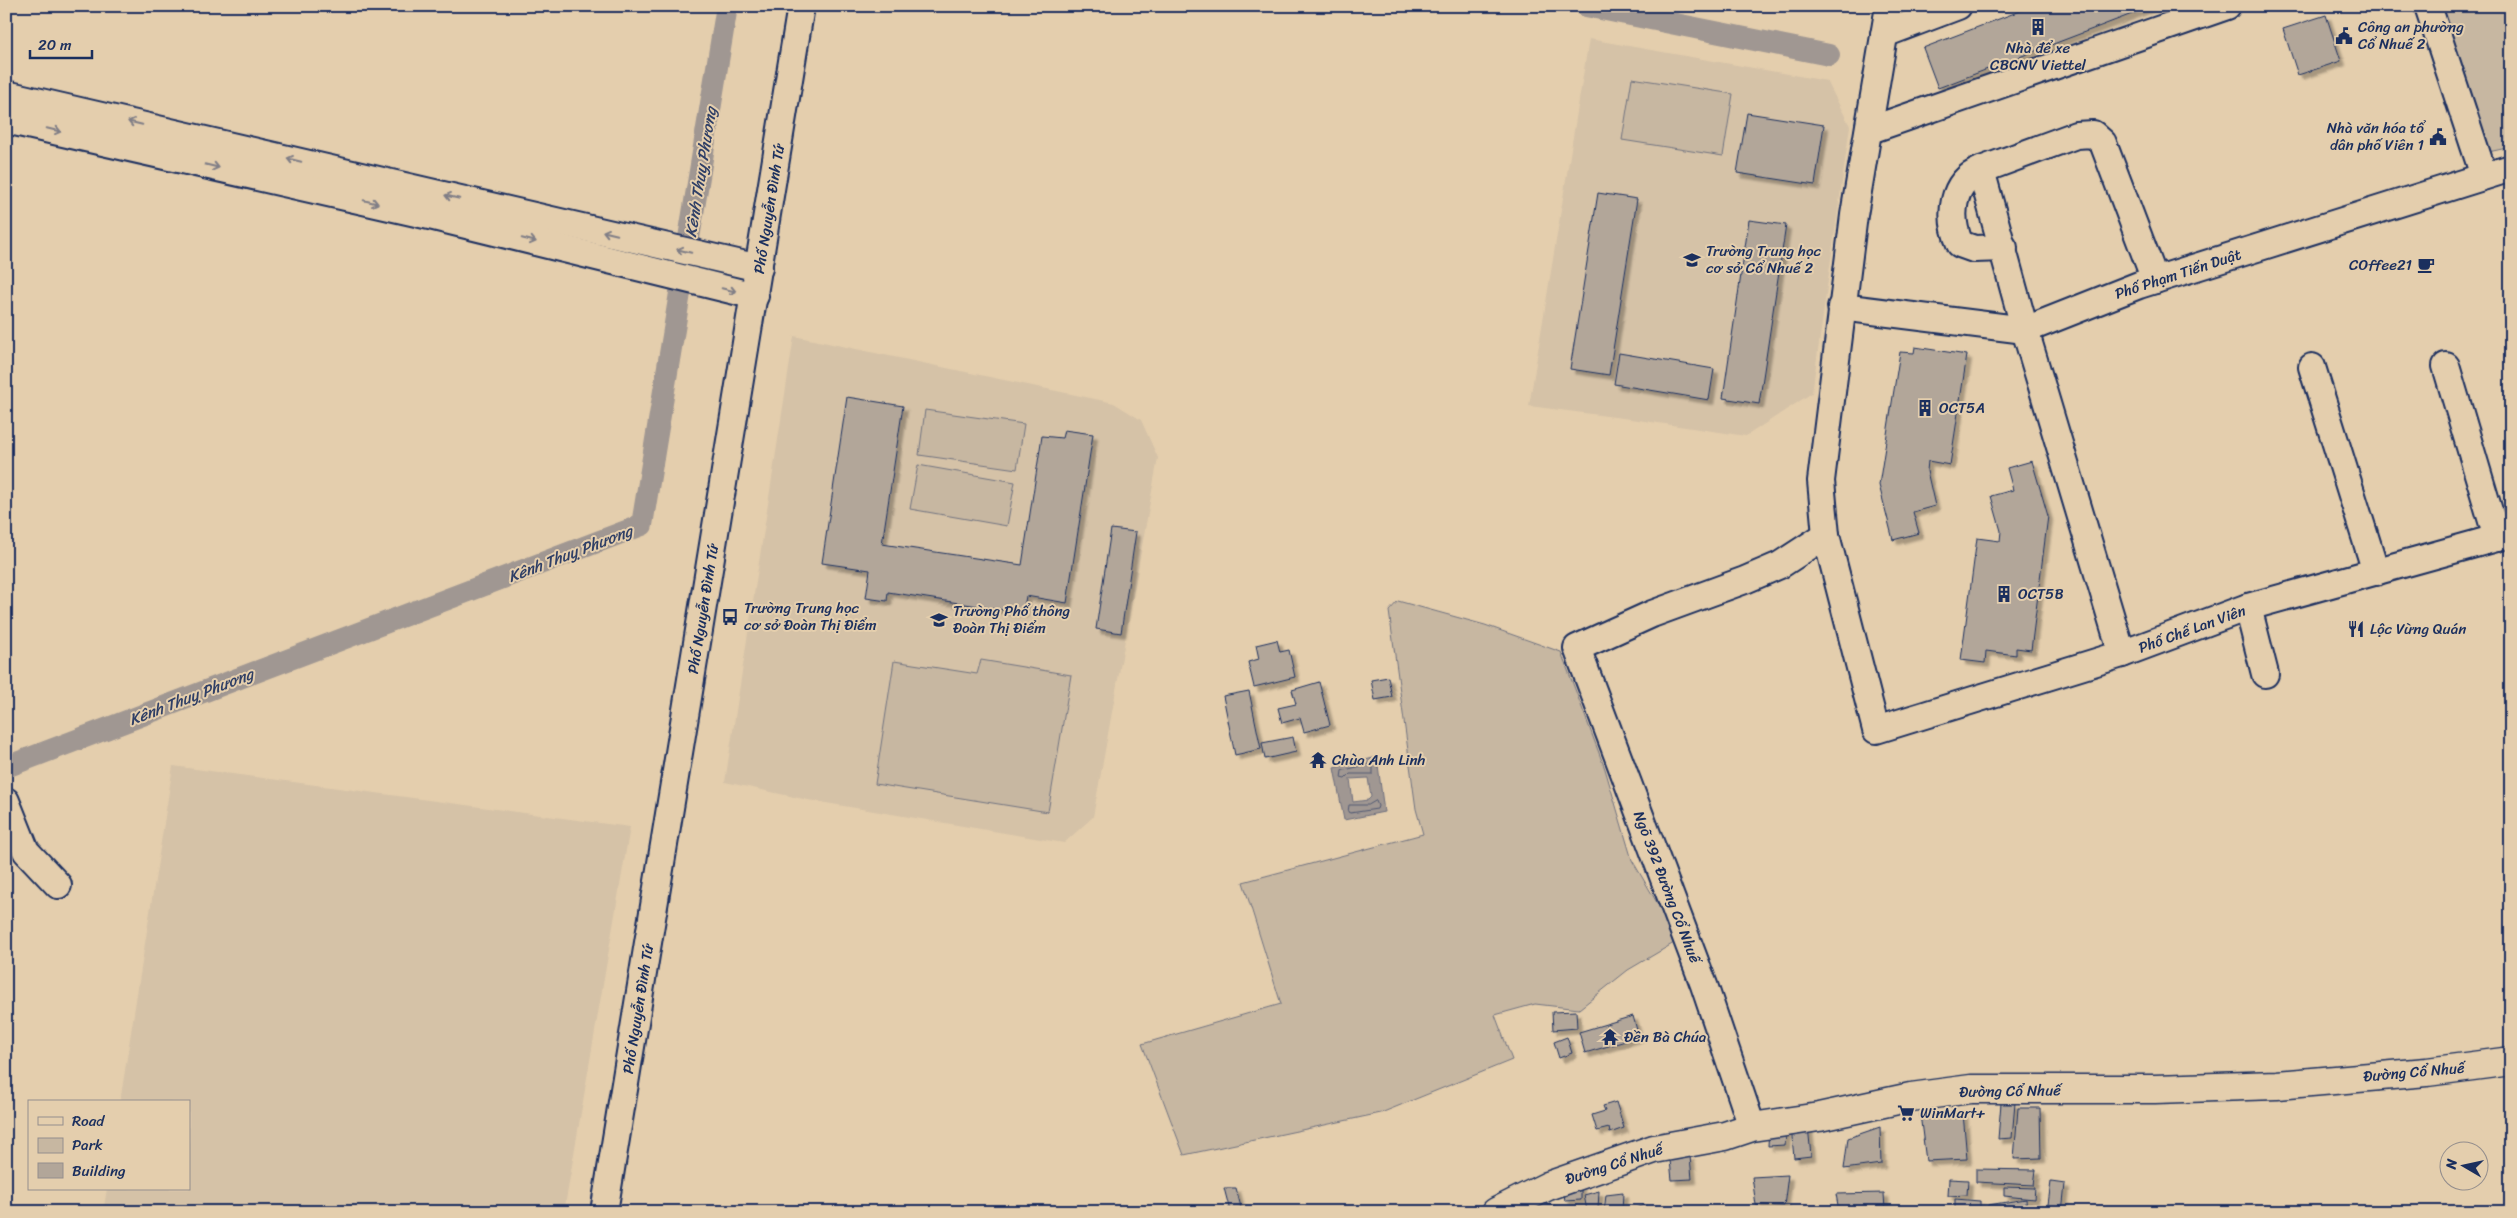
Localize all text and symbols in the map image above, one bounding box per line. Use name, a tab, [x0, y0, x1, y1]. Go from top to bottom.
place label: Công an phường Cổ Nhuế 2	[2358, 14, 2464, 57]
building icon: Nhà để xe CBCNV Viettel	[2028, 17, 2048, 37]
public building icon: Công an phường Cổ Nhuế 2	[2334, 26, 2354, 46]
scale bar	[30, 28, 92, 60]
text: 20 m	[38, 32, 72, 58]
place label: Nhà để xe CBCNV Viettel	[1990, 35, 2087, 78]
water label: Kênh Thuỵ Phương	[676, 103, 725, 239]
place label: Nhà văn hóa tổ dân phố Viên 1	[2327, 115, 2426, 158]
one-way arrow	[128, 118, 144, 127]
one-way arrow	[45, 126, 61, 135]
public building icon: Nhà văn hóa tổ dân phố Viên 1	[2428, 127, 2448, 147]
street label: Phố Nguyễn Đình Tứ	[746, 141, 792, 276]
one-way arrow	[286, 155, 302, 164]
one-way arrow	[204, 162, 220, 171]
one-way arrow	[445, 192, 461, 201]
one-way arrow	[362, 198, 378, 207]
one-way arrow	[603, 228, 619, 237]
one-way arrow	[520, 236, 536, 246]
place label: Trường Trung học cơ sở Cổ Nhuế 2	[1706, 238, 1822, 281]
street label: Phố Phạm Tiến Duật	[2111, 241, 2245, 307]
one-way arrow	[676, 246, 692, 255]
school or university icon: Trường Trung học cơ sở Cổ Nhuế 2	[1682, 250, 1702, 270]
place label: COffee21	[2349, 252, 2412, 278]
cafe icon: COffee21	[2416, 255, 2436, 275]
one-way arrow	[721, 286, 737, 295]
place label: OCT5A	[1939, 395, 1985, 421]
building icon: OCT5A	[1915, 398, 1935, 418]
water label: Kênh Thuỵ Phương	[504, 516, 639, 591]
street label: Phố Nguyễn Đình Tứ	[680, 541, 726, 676]
place label: OCT5B	[2018, 581, 2064, 607]
building icon: OCT5B	[1994, 584, 2014, 604]
place label: Trường Trung học cơ sở Đoàn Thị Điểm	[744, 595, 877, 638]
place label: Trường Phổ thông Đoàn Thị Điểm	[953, 598, 1071, 641]
street label: Phố Chế Lan Viên	[2135, 598, 2249, 660]
bus stop icon: Trường Trung học cơ sở Đoàn Thị Điểm	[720, 607, 740, 627]
school or university icon: Trường Phổ thông Đoàn Thị Điểm	[929, 610, 949, 630]
place label: Lộc Vừng Quán	[2370, 616, 2466, 642]
restaurant icon: Lộc Vừng Quán	[2346, 619, 2366, 639]
water label: Kênh Thuỵ Phương	[125, 659, 260, 734]
place label: Chùa Anh Linh	[1332, 747, 1426, 773]
temple icon: Chùa Anh Linh	[1308, 750, 1328, 770]
street label: Ngõ 392 Đường Cổ Nhuế	[1626, 807, 1709, 969]
street label: Phố Nguyễn Đình Tứ	[615, 941, 661, 1076]
place label: Đền Bà Chúa	[1624, 1024, 1707, 1050]
temple icon: Đền Bà Chúa	[1600, 1027, 1620, 1047]
street label: Đường Cổ Nhuế	[2362, 1054, 2468, 1089]
street label: Đường Cổ Nhuế	[1959, 1077, 2063, 1105]
legend	[28, 1100, 190, 1190]
place label: WinMart+	[1920, 1100, 1986, 1126]
supermarket icon: WinMart+	[1896, 1103, 1916, 1123]
text: Road	[72, 1108, 105, 1134]
text: Park	[72, 1132, 103, 1158]
street label: Đường Cổ Nhuế	[1562, 1135, 1669, 1192]
north arrow	[2440, 1140, 2490, 1190]
text: N	[2438, 1157, 2465, 1172]
text: Building	[72, 1158, 126, 1184]

